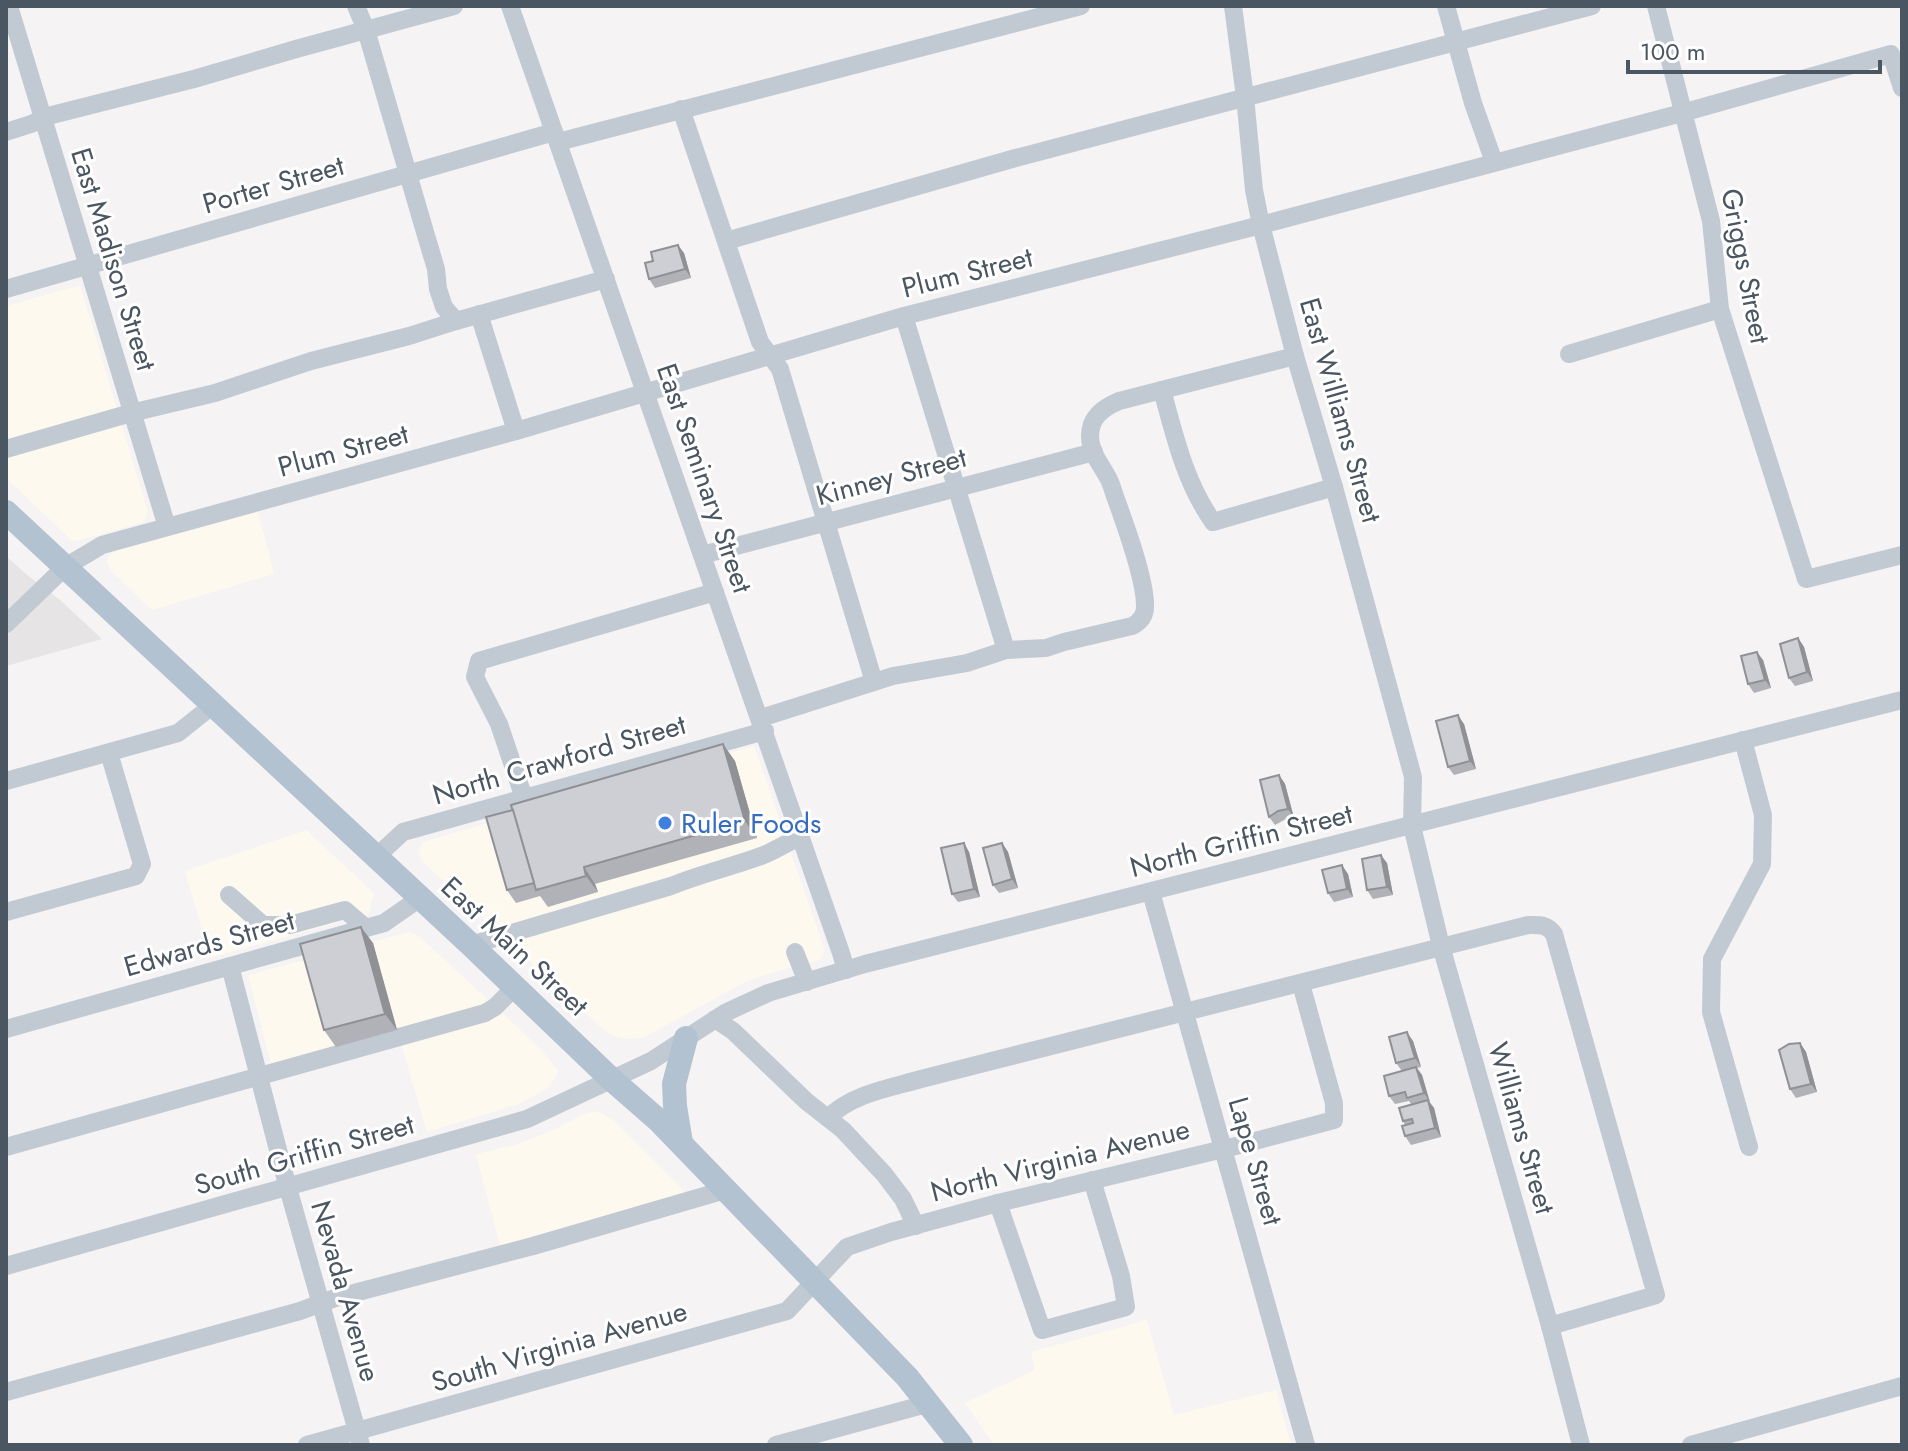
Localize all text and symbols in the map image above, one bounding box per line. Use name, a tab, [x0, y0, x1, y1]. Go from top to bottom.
scale bar	[1628, 24, 1880, 74]
text: 100 m	[1640, 34, 1706, 69]
street label: East Madison Street	[60, 143, 167, 376]
street label: Porter Street	[198, 145, 349, 224]
street label: Griggs Street	[1710, 185, 1781, 347]
street label: Plum Street	[897, 236, 1037, 309]
street label: East Williams Street	[1289, 293, 1392, 528]
street label: East Seminary Street	[646, 358, 763, 599]
street label: Plum Street	[273, 413, 413, 488]
street label: Kinney Street	[811, 437, 971, 516]
street label: North Crawford Street	[428, 704, 691, 815]
street label: North Griffin Street	[1125, 793, 1357, 888]
place label: Ruler Foods	[681, 803, 821, 844]
marker: Ruler Foods	[656, 814, 674, 832]
street label: East Main Street	[432, 867, 598, 1026]
street label: Edwards Street	[119, 899, 300, 987]
street label: Williams Street	[1477, 1037, 1566, 1219]
street label: Lape Street	[1218, 1092, 1293, 1230]
street label: South Griffin Street	[189, 1103, 419, 1205]
street label: North Virginia Avenue	[926, 1108, 1194, 1213]
street label: Nevada Avenue	[300, 1196, 391, 1386]
street label: South Virginia Avenue	[426, 1290, 692, 1403]

